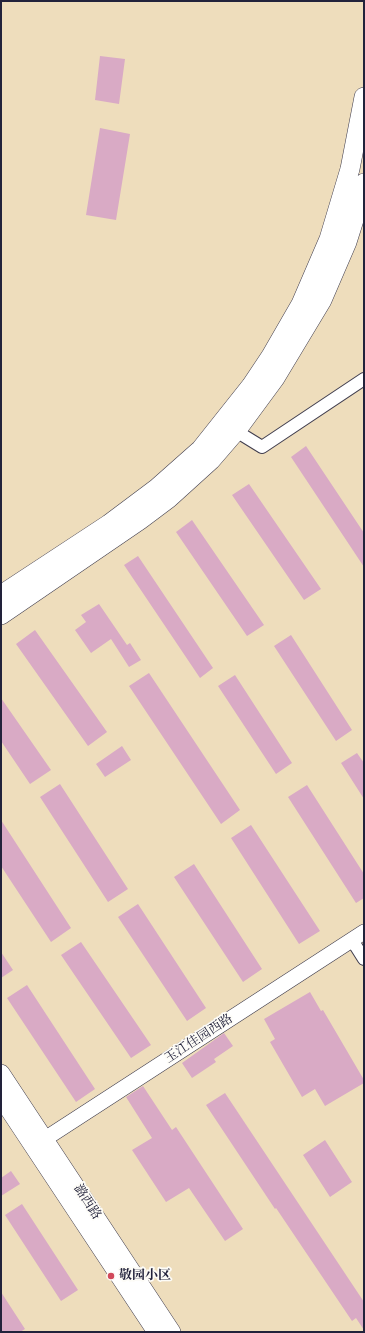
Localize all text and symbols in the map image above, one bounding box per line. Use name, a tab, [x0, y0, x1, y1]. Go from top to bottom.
street label: 玉江佳园西路	[162, 1011, 236, 1067]
street label: 潞西路	[70, 1181, 104, 1223]
place label: 敬园小区	[119, 1268, 171, 1284]
marker: 敬园小区	[106, 1271, 116, 1281]

